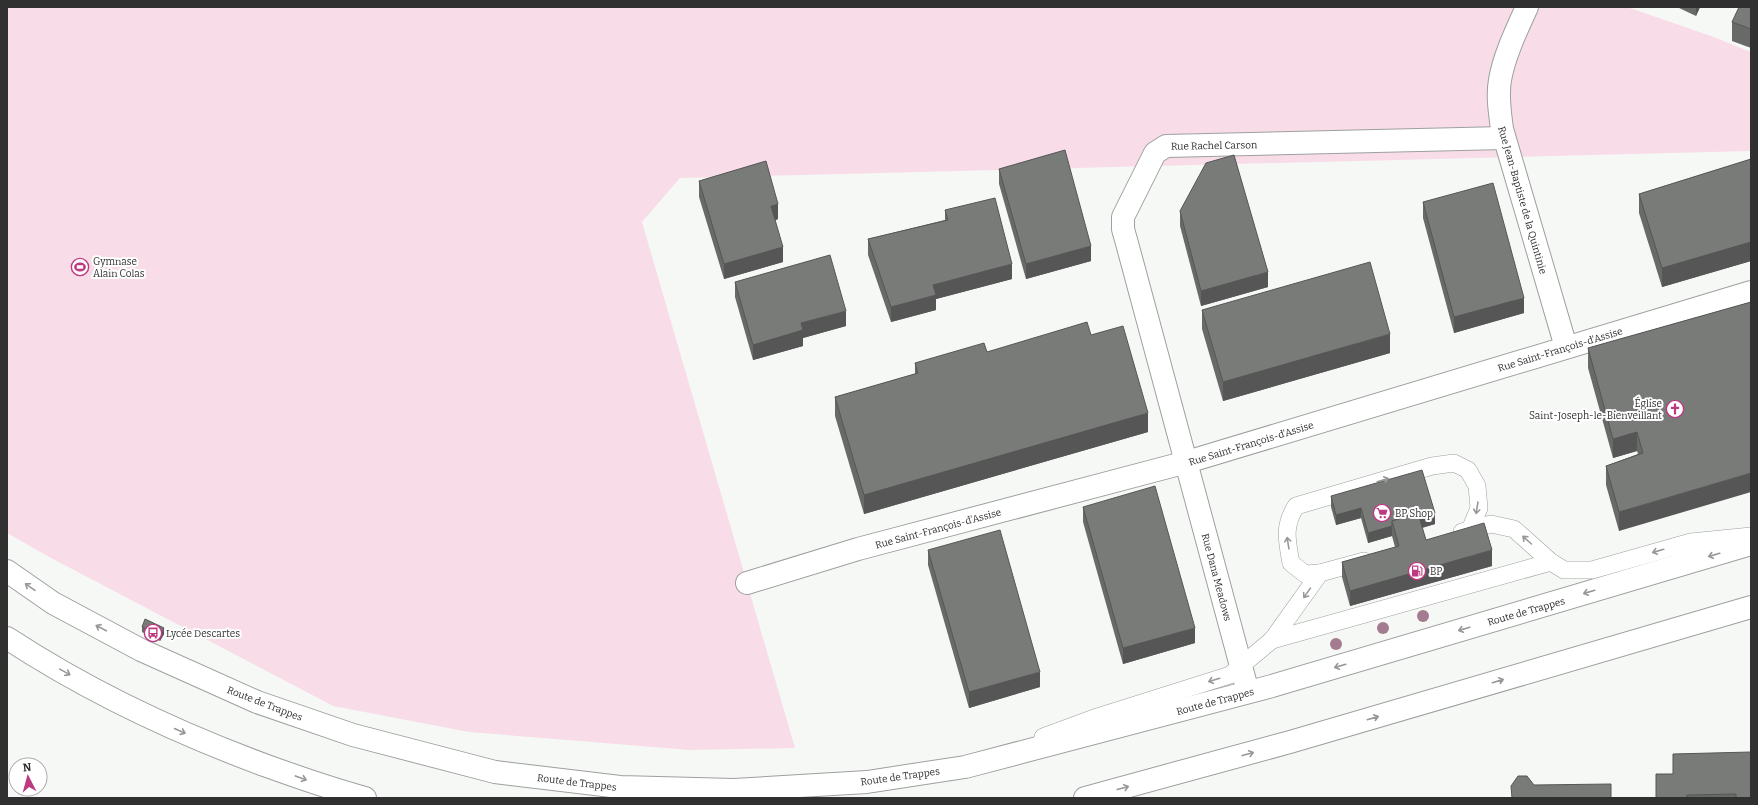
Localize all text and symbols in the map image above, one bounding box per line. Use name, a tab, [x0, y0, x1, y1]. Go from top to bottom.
street label: Rue Jean-Baptiste de la Quintinie	[1495, 125, 1549, 275]
street label: Rue Rachel Carson	[1171, 139, 1258, 153]
place label: Gymnase Alain Colas	[93, 256, 145, 280]
sports icon: Gymnase Alain Colas	[70, 257, 90, 277]
street label: Rue Saint-François-d'Assise	[1496, 325, 1624, 375]
place label: Église Saint-Joseph-le-Bienveillant	[1529, 396, 1662, 422]
church icon: Église Saint-Joseph-le-Bienveillant	[1665, 399, 1685, 419]
street label: Rue Saint-François-d'Assise	[1187, 419, 1315, 469]
one-way arrow	[1376, 476, 1389, 483]
one-way arrow	[1473, 502, 1481, 515]
supermarket icon: BP Shop	[1372, 503, 1392, 523]
street label: Rue Saint-François-d'Assise	[874, 506, 1003, 552]
place label: BP Shop	[1395, 508, 1433, 520]
street label: Rue Dana Meadows	[1199, 532, 1234, 623]
one-way arrow	[1521, 536, 1532, 545]
one-way arrow	[1284, 537, 1292, 550]
one-way arrow	[1651, 548, 1664, 556]
one-way arrow	[1707, 552, 1720, 559]
fuel station icon: BP	[1407, 561, 1427, 581]
place label: BP	[1430, 566, 1442, 578]
one-way arrow	[25, 583, 36, 591]
one-way arrow	[1303, 587, 1311, 598]
one-way arrow	[1583, 589, 1596, 596]
street label: Route de Trappes	[1486, 595, 1567, 629]
bus stop icon: Lycée Descartes	[143, 623, 163, 643]
one-way arrow	[95, 624, 107, 632]
one-way arrow	[1458, 626, 1471, 633]
place label: Lycée Descartes	[166, 628, 240, 640]
one-way arrow	[1333, 663, 1346, 670]
one-way arrow	[59, 669, 71, 676]
one-way arrow	[1208, 677, 1221, 684]
one-way arrow	[1491, 677, 1504, 684]
street label: Route de Trappes	[225, 684, 304, 724]
street label: Route de Trappes	[1175, 686, 1256, 718]
one-way arrow	[1367, 714, 1380, 721]
one-way arrow	[174, 728, 186, 735]
one-way arrow	[1242, 750, 1255, 757]
north arrow	[8, 757, 48, 797]
text: N	[22, 761, 32, 774]
street label: Route de Trappes	[860, 765, 941, 789]
street label: Route de Trappes	[536, 772, 618, 794]
one-way arrow	[295, 775, 307, 783]
one-way arrow	[1116, 784, 1129, 791]

